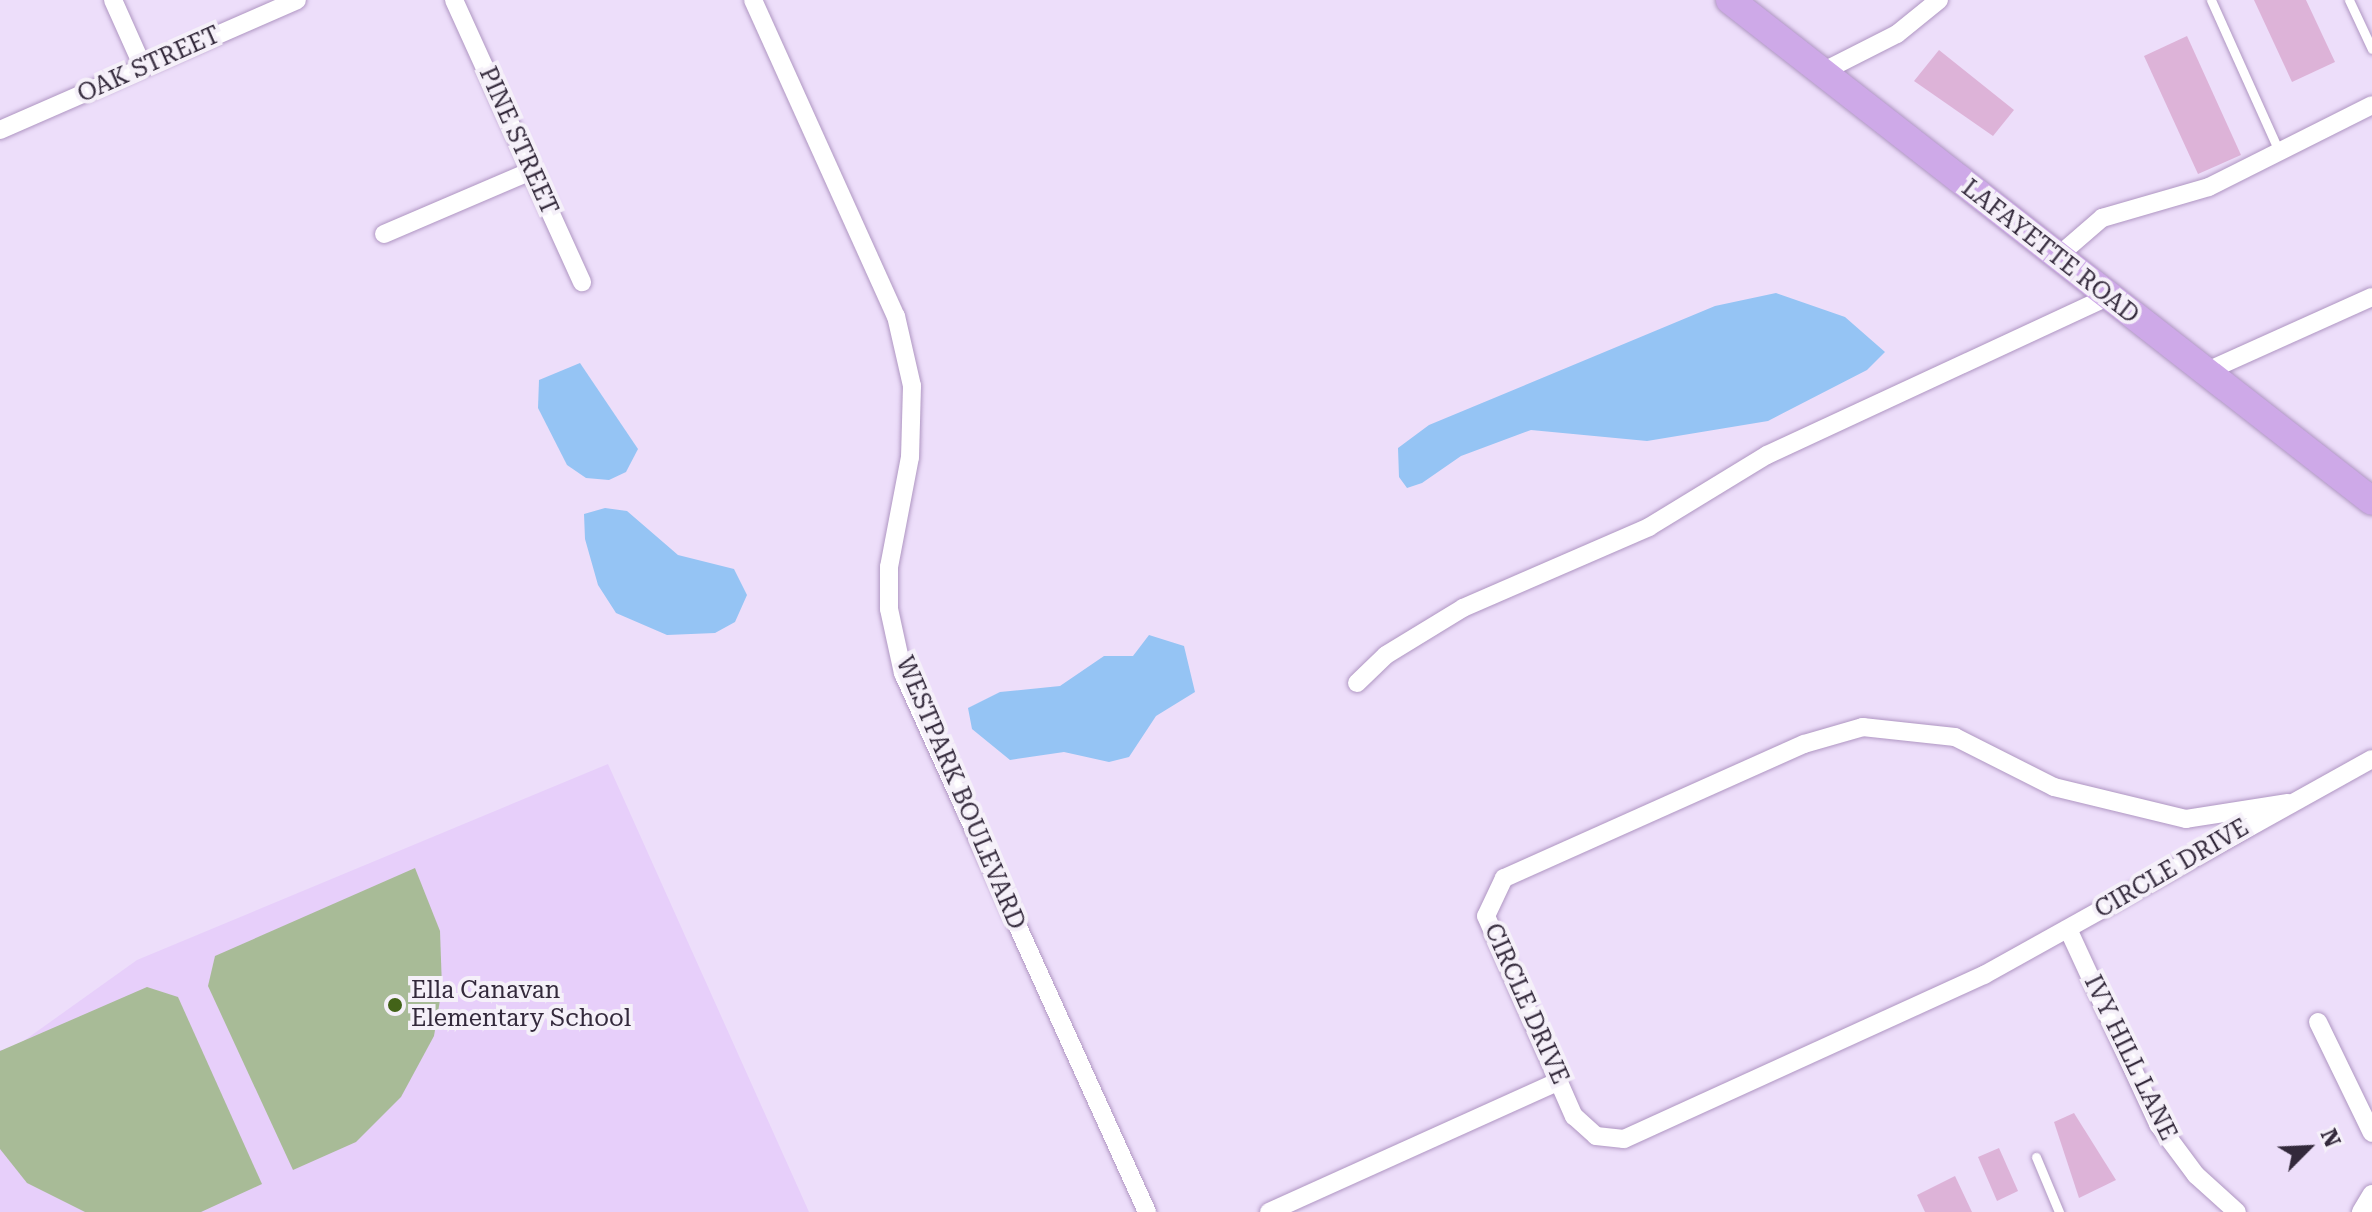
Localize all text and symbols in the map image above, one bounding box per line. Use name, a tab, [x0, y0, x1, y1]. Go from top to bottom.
street label: OAK STREET	[73, 21, 225, 109]
street label: PINE STREET	[473, 63, 563, 219]
street label: LAFAYETTE ROAD	[1956, 174, 2144, 330]
street label: WESTPARK BOULEVARD	[889, 652, 1031, 934]
street label: CIRCLE DRIVE	[2090, 813, 2254, 925]
street label: CIRCLE DRIVE	[1478, 919, 1574, 1089]
street label: IVY HILL LANE	[2078, 971, 2182, 1145]
place label: Ella Canavan Elementary School	[411, 977, 631, 1033]
marker: Ella Canavan Elementary School	[386, 996, 404, 1014]
north arrow	[2268, 1108, 2348, 1188]
text: N	[2316, 1125, 2345, 1151]

